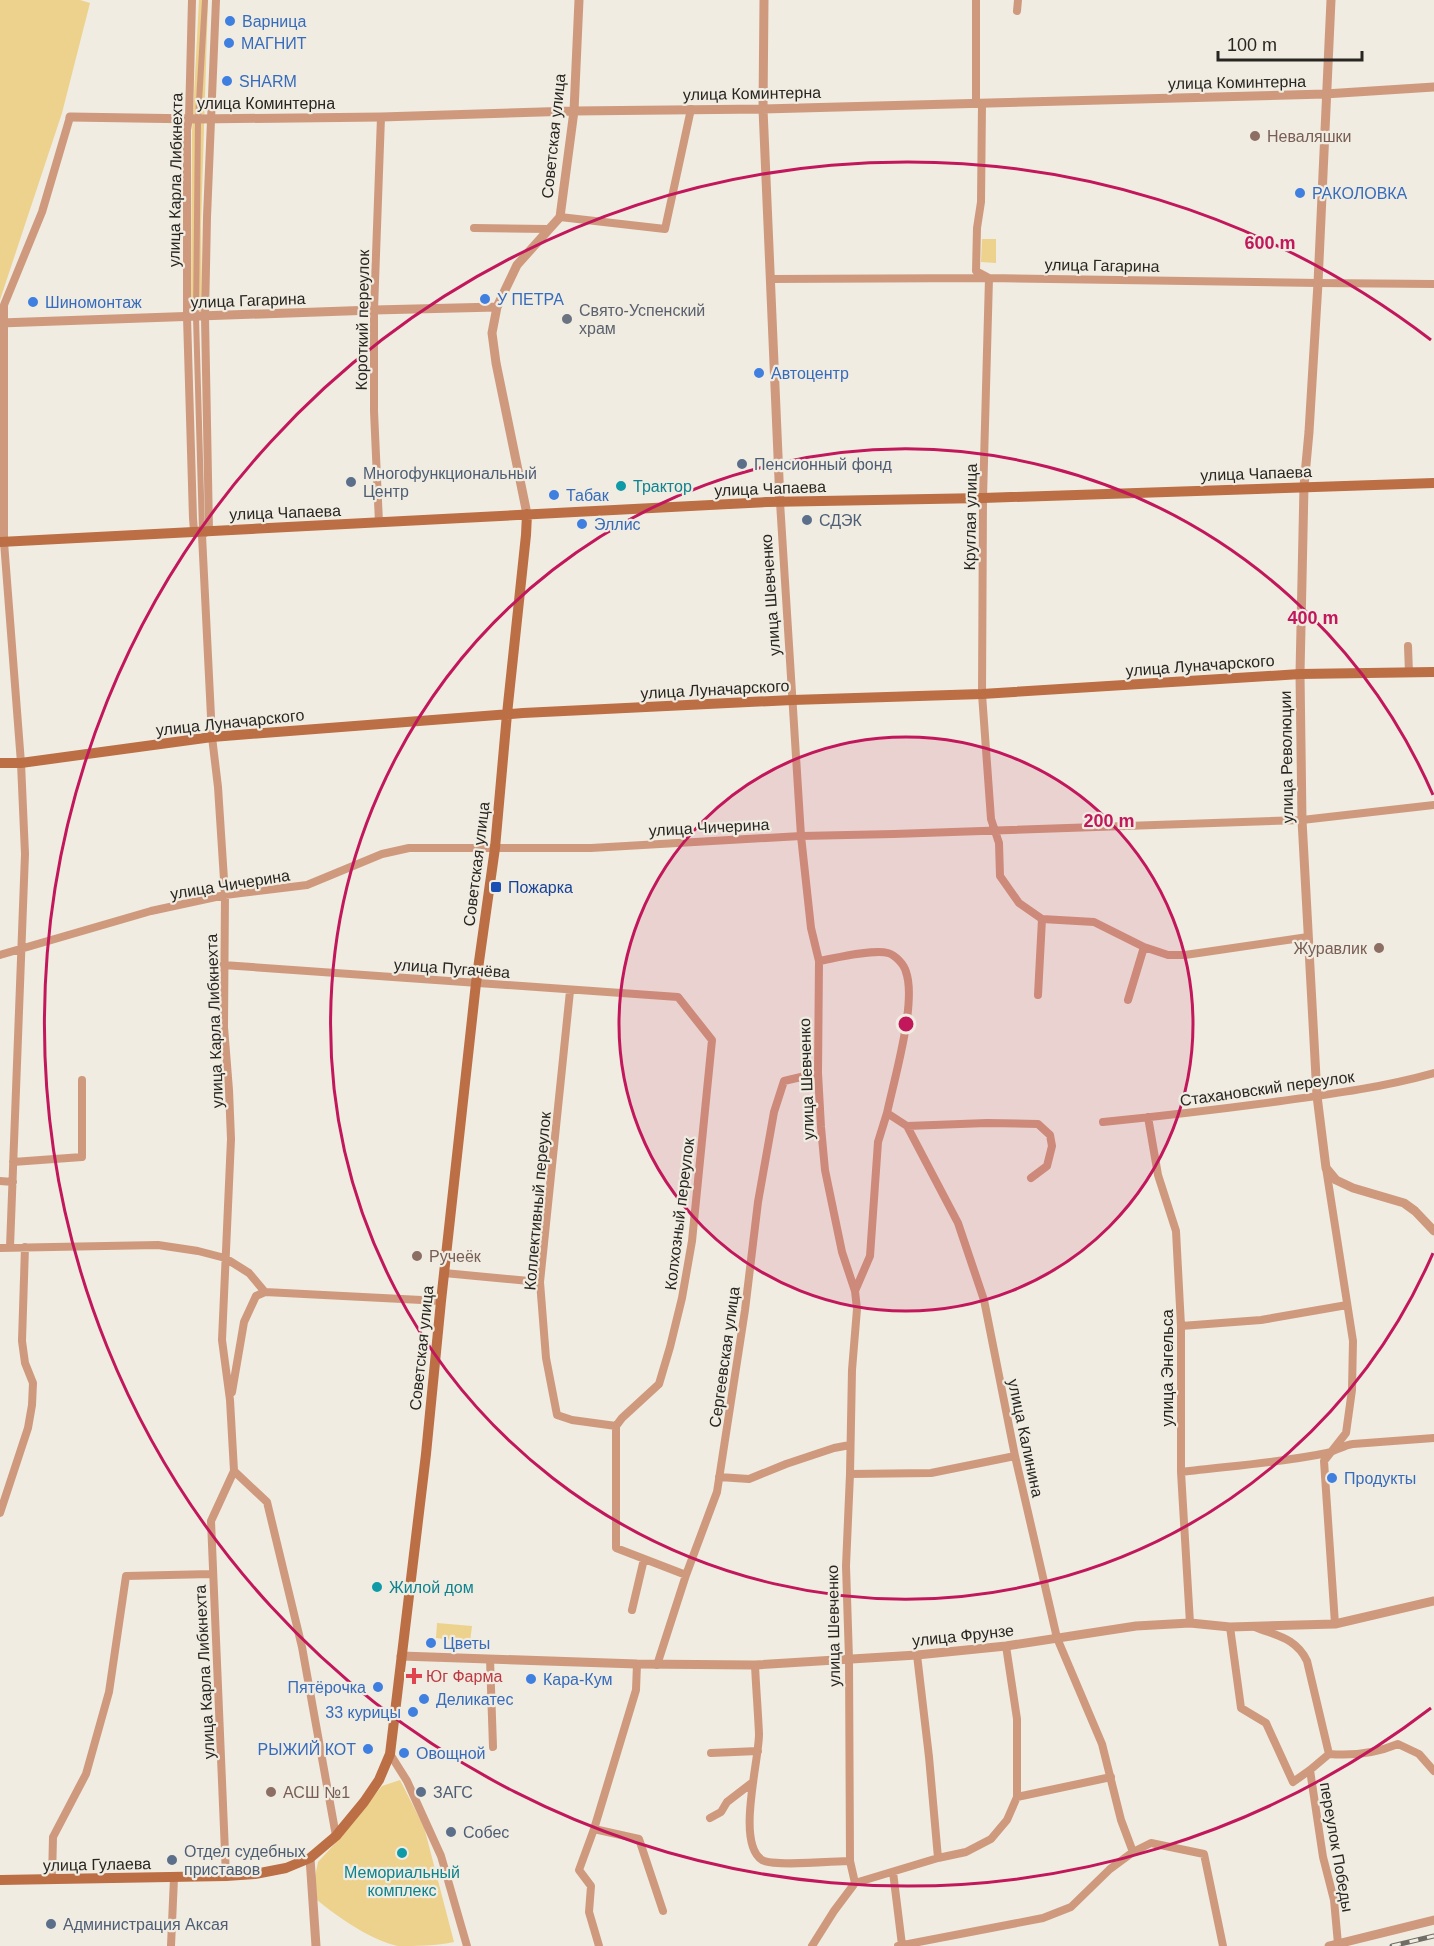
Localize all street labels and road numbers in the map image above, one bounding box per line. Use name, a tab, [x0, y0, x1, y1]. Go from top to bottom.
street label: Советская улица	[538, 73, 569, 199]
street label: улица Коминтерна	[1168, 73, 1306, 92]
street label: улица Коминтерна	[683, 84, 821, 103]
street label: улица Карла Либкнехта	[165, 93, 186, 267]
street label: улица Коминтерна	[197, 95, 335, 112]
street label: Короткий переулок	[353, 249, 372, 390]
street label: улица Гагарина	[1044, 256, 1160, 275]
street label: улица Гагарина	[190, 290, 306, 311]
street label: Круглая улица	[961, 463, 980, 571]
street label: улица Чапаева	[1200, 463, 1312, 484]
street label: улица Чапаева	[714, 478, 826, 499]
street label: улица Чапаева	[229, 502, 341, 523]
street label: улица Шевченко	[758, 533, 783, 656]
street label: улица Луначарского	[1125, 652, 1275, 679]
street label: улица Луначарского	[640, 677, 790, 702]
street label: улица Революции	[1277, 691, 1296, 823]
street label: улица Луначарского	[155, 706, 305, 739]
street label: Советская улица	[460, 801, 493, 927]
street label: улица Чичерина	[648, 816, 770, 839]
street label: улица Чичерина	[169, 867, 291, 902]
street label: улица Карла Либкнехта	[203, 933, 226, 1108]
street label: улица Пугачёва	[393, 956, 511, 981]
street label: улица Шевченко	[796, 1018, 817, 1140]
street label: Стахановский переулок	[1179, 1068, 1356, 1109]
street label: Коллективный переулок	[521, 1110, 554, 1291]
street label: Колхозный переулок	[662, 1136, 697, 1291]
street label: Советская улица	[406, 1285, 437, 1411]
street label: Сергеевская улица	[706, 1285, 743, 1429]
street label: улица Энгельса	[1159, 1309, 1176, 1427]
street label: улица Калинина	[1005, 1377, 1046, 1499]
street label: улица Шевченко	[824, 1565, 843, 1687]
street label: улица Карла Либкнехта	[191, 1584, 218, 1760]
street label: улица Фрунзе	[911, 1622, 1015, 1649]
street label: переулок Победы	[1317, 1781, 1356, 1913]
street label: улица Гулаева	[43, 1855, 151, 1874]

